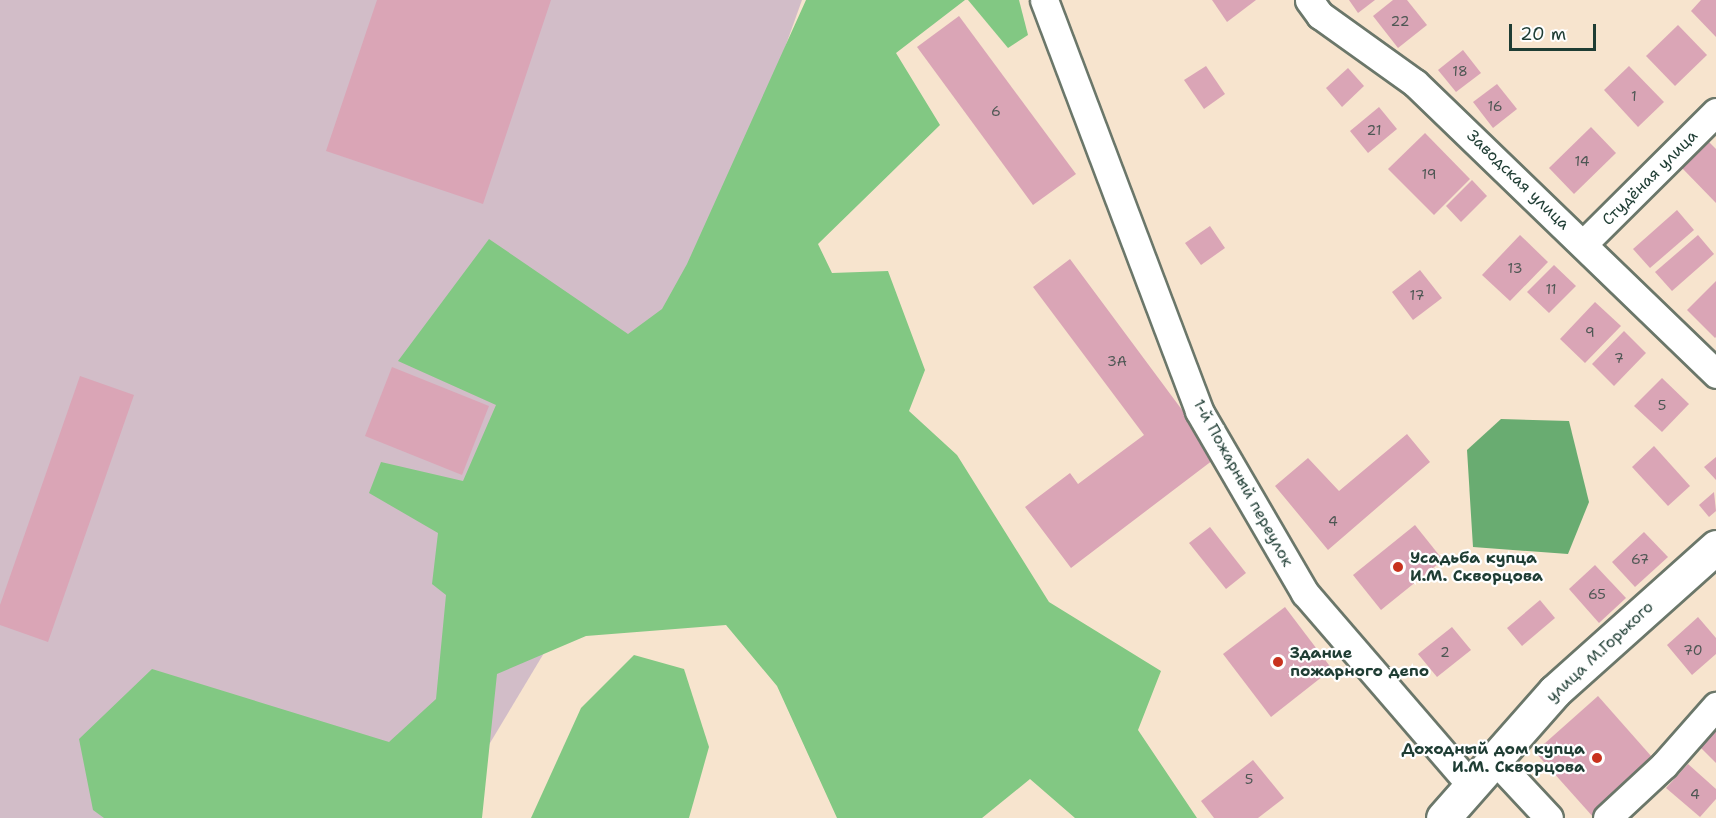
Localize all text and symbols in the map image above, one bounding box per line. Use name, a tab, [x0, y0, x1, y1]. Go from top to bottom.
scale bar	[1512, 12, 1599, 50]
house number: 22	[1391, 13, 1409, 29]
text: 20 m	[1520, 22, 1566, 46]
house number: 18	[1452, 63, 1468, 79]
house number: 1	[1631, 88, 1637, 104]
house number: 16	[1487, 98, 1503, 114]
house number: 6	[991, 103, 1001, 119]
house number: 21	[1367, 122, 1381, 138]
street label: Заводская улица	[1463, 126, 1573, 234]
street label: Студёная улица	[1598, 126, 1702, 230]
house number: 14	[1574, 153, 1590, 169]
house number: 19	[1421, 166, 1437, 182]
house number: 13	[1508, 260, 1522, 276]
house number: 11	[1545, 281, 1557, 297]
house number: 17	[1410, 287, 1424, 303]
house number: 9	[1585, 324, 1595, 340]
house number: 7	[1614, 350, 1624, 366]
house number: 3А	[1107, 353, 1127, 369]
street label: 1-й Пожарный переулок	[1189, 396, 1297, 570]
house number: 5	[1658, 397, 1666, 413]
house number: 4	[1328, 513, 1338, 529]
place label: Усадьба купца И.М. Скворцова	[1410, 548, 1543, 586]
house number: 67	[1631, 551, 1649, 567]
marker: Усадьба купца И.М. Скворцова	[1391, 560, 1405, 574]
house number: 65	[1588, 586, 1606, 602]
street label: улица М.Горького	[1542, 597, 1658, 707]
house number: 70	[1683, 642, 1703, 658]
place label: Здание пожарного депо	[1290, 643, 1429, 681]
house number: 2	[1440, 644, 1450, 660]
marker: Здание пожарного депо	[1271, 655, 1285, 669]
place label: Доходный дом купца И.М. Скворцова	[1401, 739, 1585, 777]
marker: Доходный дом купца И.М. Скворцова	[1590, 751, 1604, 765]
house number: 5	[1245, 771, 1253, 787]
house number: 4	[1690, 786, 1700, 802]

